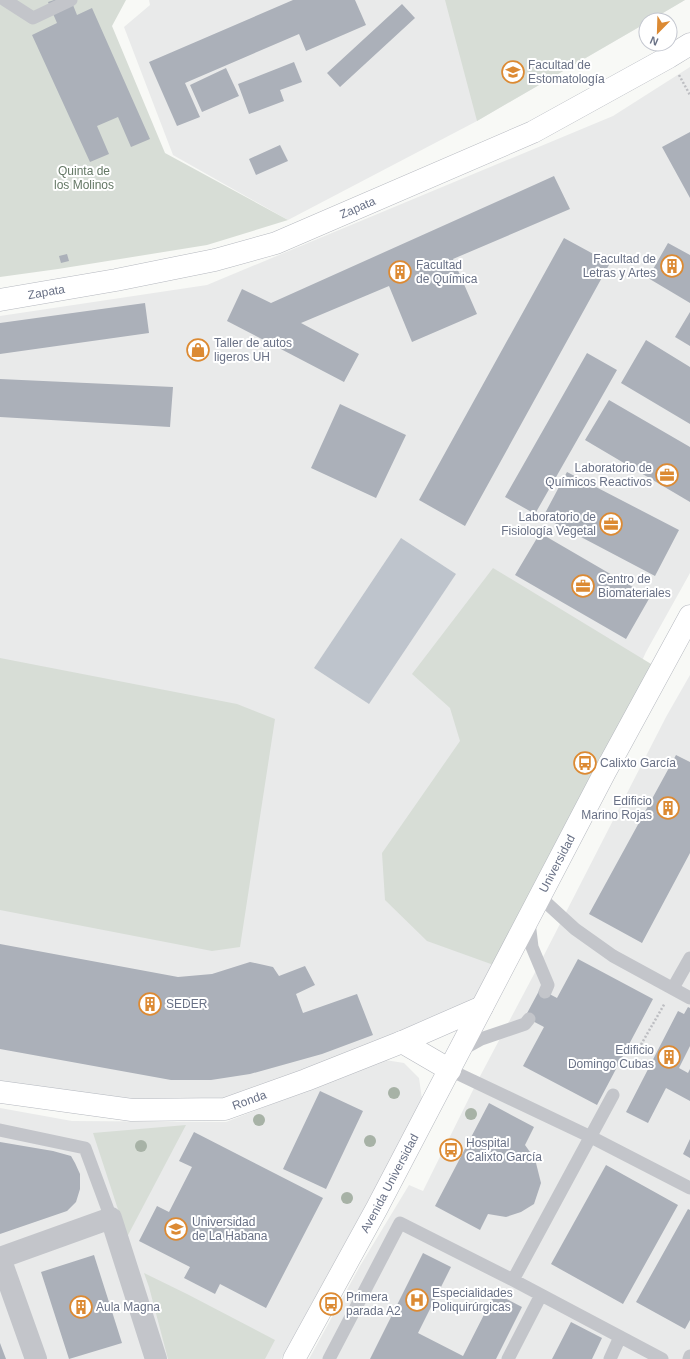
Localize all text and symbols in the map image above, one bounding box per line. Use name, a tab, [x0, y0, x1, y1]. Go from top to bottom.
north arrow	[638, 12, 678, 52]
text: N	[648, 34, 660, 48]
place label: Facultad de Estomatología	[528, 58, 605, 86]
school or university icon: Facultad de Estomatología	[500, 59, 526, 85]
park label: Quinta de los Molinos	[54, 164, 114, 192]
street label: Zapata	[338, 194, 378, 222]
place label: Facultad de Letras y Artes	[583, 252, 656, 280]
building icon: Facultad de Letras y Artes	[659, 253, 685, 279]
place label: Facultad de Química	[416, 258, 478, 286]
building icon: Facultad de Química	[387, 259, 413, 285]
street label: Zapata	[27, 282, 66, 302]
place label: Taller de autos ligeros UH	[214, 336, 292, 364]
shop icon: Taller de autos ligeros UH	[185, 337, 211, 363]
place label: Laboratorio de Químicos Reactivos	[545, 461, 652, 489]
office icon: Laboratorio de Químicos Reactivos	[654, 462, 680, 488]
place label: Laboratorio de Fisiología Vegetal	[501, 510, 596, 538]
office icon: Laboratorio de Fisiología Vegetal	[598, 511, 624, 537]
place label: Centro de Biomateriales	[598, 572, 671, 600]
office icon: Centro de Biomateriales	[570, 573, 596, 599]
bus stop icon: Calixto García	[572, 750, 598, 776]
place label: Calixto García	[600, 756, 676, 770]
place label: Edificio Marino Rojas	[581, 794, 652, 822]
building icon: Edificio Marino Rojas	[655, 795, 681, 821]
street label: Universidad	[536, 832, 578, 895]
building icon: SEDER	[137, 991, 163, 1017]
place label: SEDER	[166, 997, 208, 1011]
place label: Edificio Domingo Cubas	[568, 1043, 654, 1071]
building icon: Edificio Domingo Cubas	[656, 1044, 682, 1070]
street label: Ronda	[230, 1088, 269, 1113]
street label: Avenida Universidad	[358, 1131, 422, 1235]
place label: Hospital Calixto García	[466, 1136, 542, 1164]
bus stop icon: Hospital Calixto García	[438, 1137, 464, 1163]
place label: Universidad de La Habana	[192, 1215, 268, 1243]
school or university icon: Universidad de La Habana	[163, 1216, 189, 1242]
place label: Especialidades Poliquirúrgicas	[432, 1286, 513, 1314]
hospital icon: Especialidades Poliquirúrgicas	[404, 1287, 430, 1313]
place label: Primera parada A2	[346, 1290, 401, 1318]
bus stop icon: Primera parada A2	[318, 1291, 344, 1317]
building icon: Aula Magna	[68, 1294, 94, 1320]
place label: Aula Magna	[96, 1300, 160, 1314]

